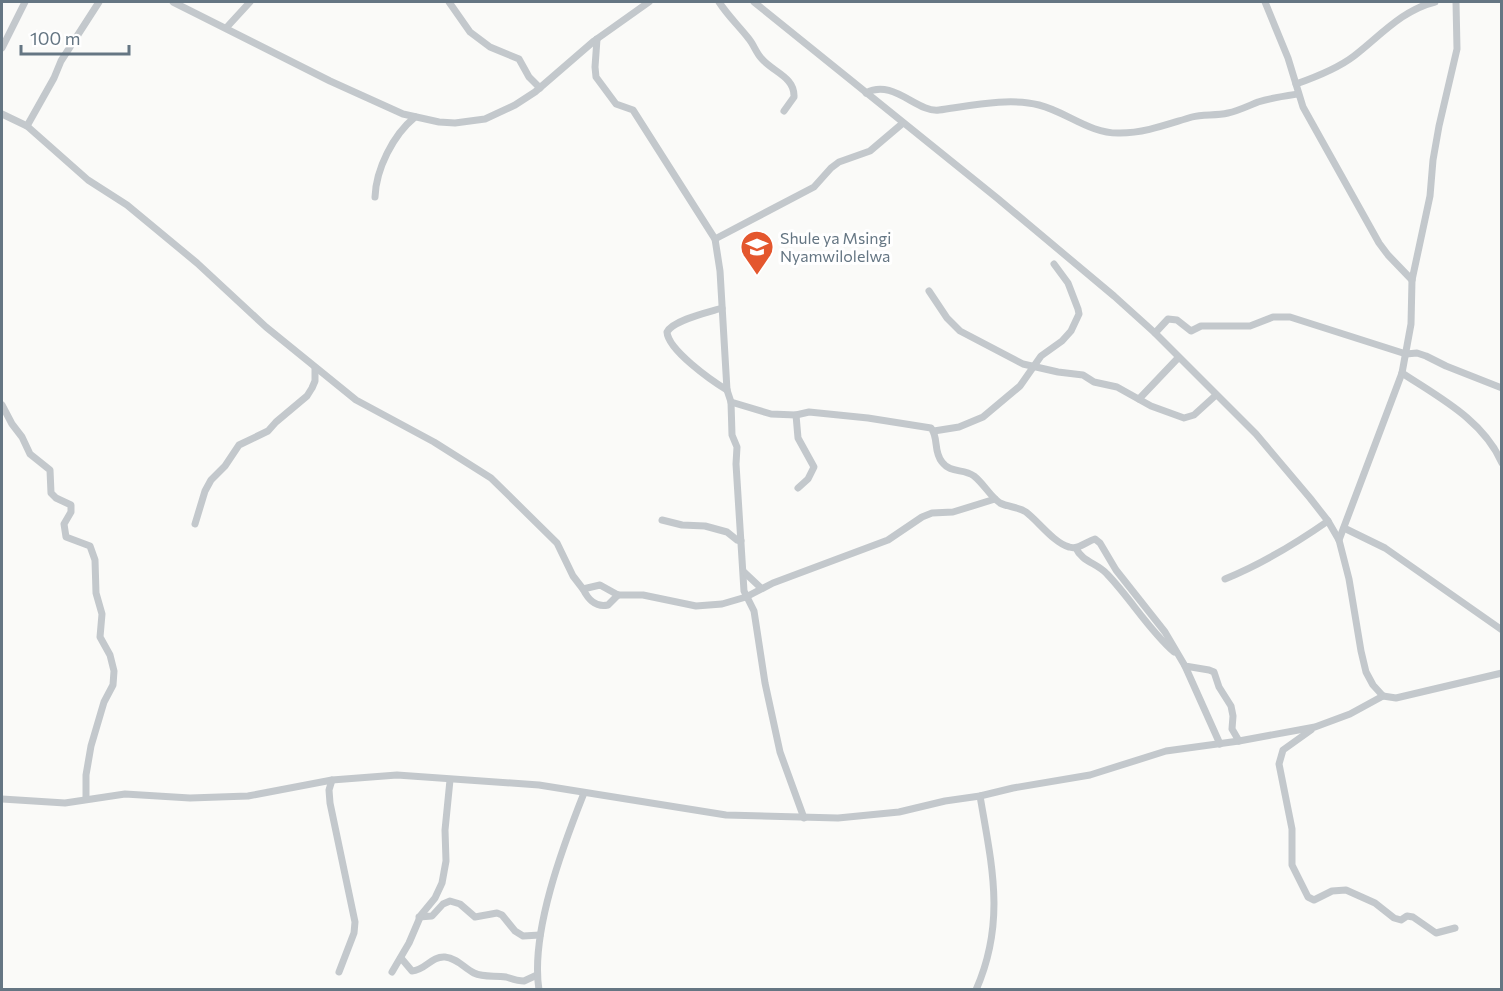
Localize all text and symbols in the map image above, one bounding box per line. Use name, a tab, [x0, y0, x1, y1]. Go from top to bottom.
scale bar	[21, 18, 129, 56]
text: 100 m	[30, 27, 80, 49]
place label: Shule ya Msingi Nyamwilolelwa	[780, 228, 891, 265]
school or university icon: Shule ya Msingi Nyamwilolelwa	[739, 229, 775, 276]

